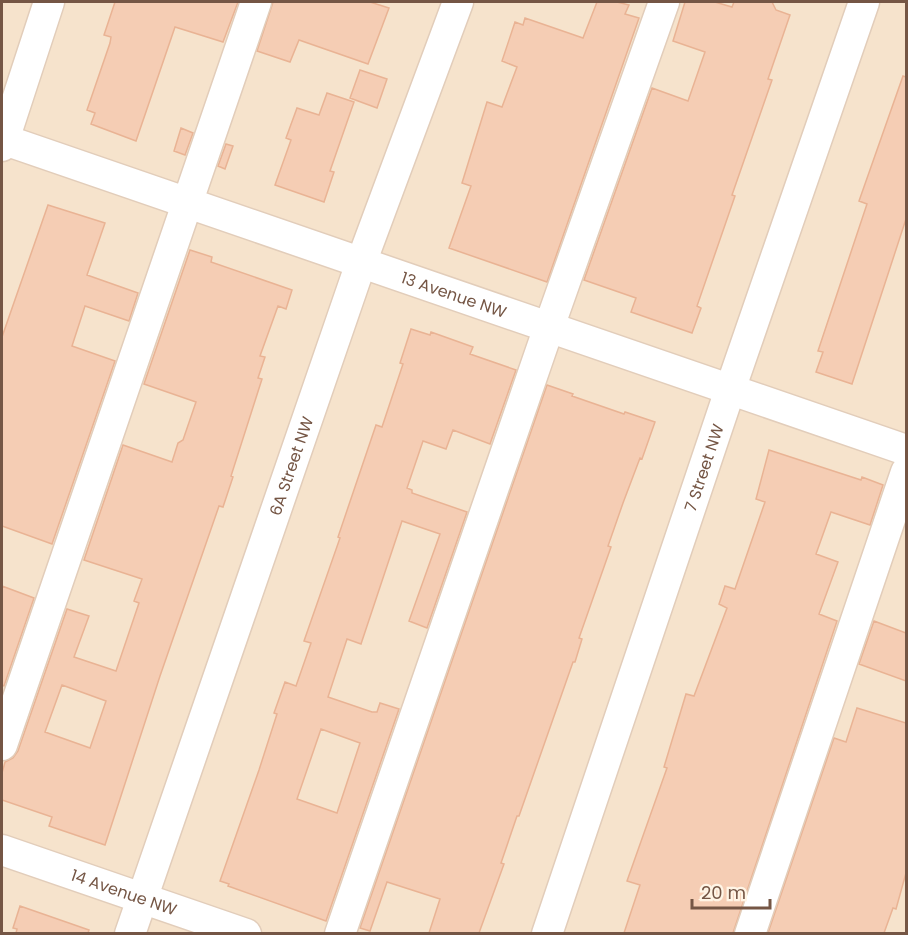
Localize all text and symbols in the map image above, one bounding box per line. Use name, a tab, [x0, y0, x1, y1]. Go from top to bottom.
street label: 13 Avenue NW	[398, 266, 510, 324]
street label: 6A Street NW	[264, 413, 319, 519]
street label: 7 Street NW	[679, 421, 730, 515]
street label: 14 Avenue NW	[68, 864, 180, 921]
scale bar	[692, 872, 770, 910]
text: 20 m	[701, 880, 746, 905]

